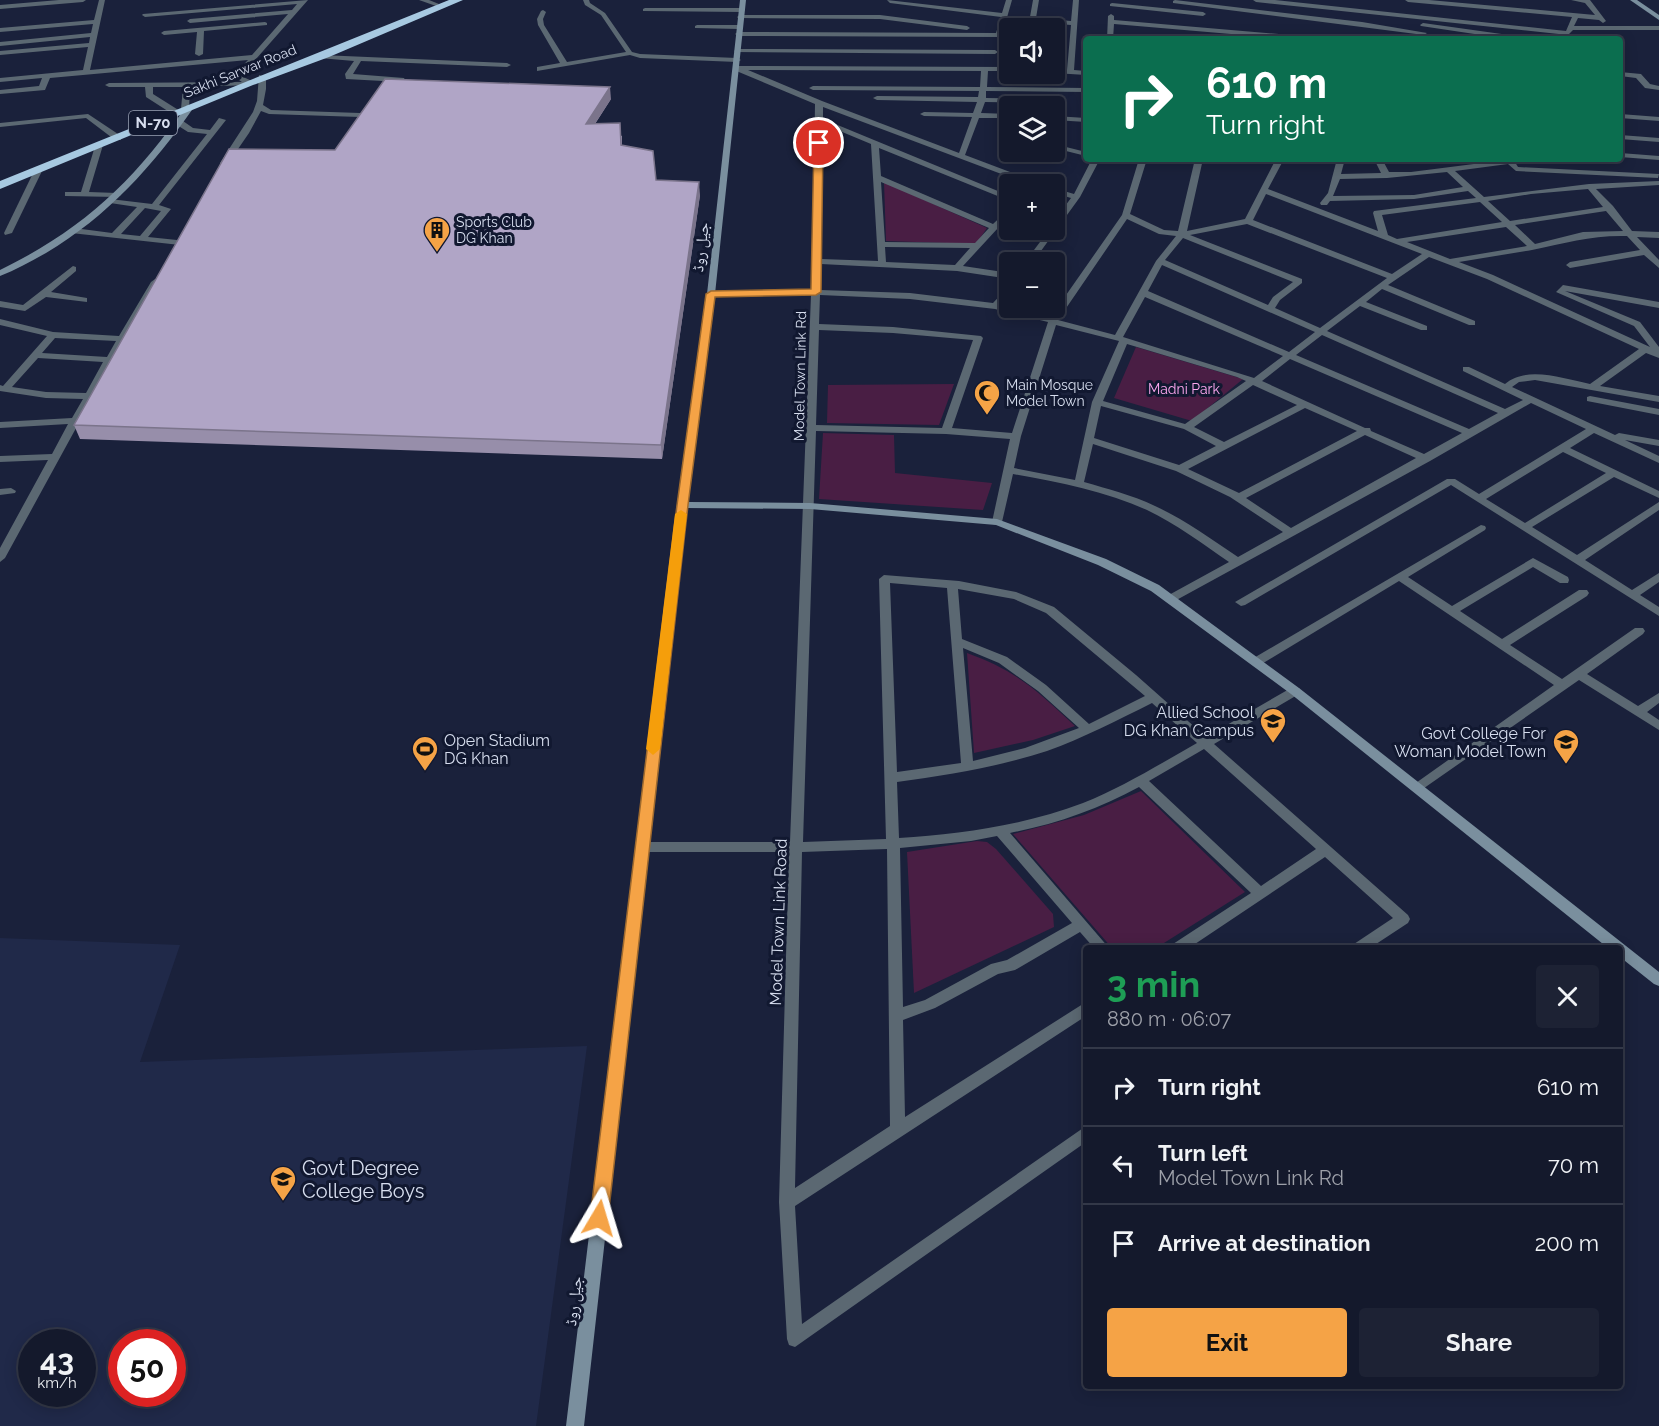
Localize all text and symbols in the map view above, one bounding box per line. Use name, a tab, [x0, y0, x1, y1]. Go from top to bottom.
map controls	[999, 18, 1065, 318]
button: sound	[999, 18, 1065, 84]
street label: Sakhi Sarwar Road	[181, 41, 299, 101]
text: 610 m	[1206, 59, 1327, 108]
icon: right	[1107, 60, 1185, 138]
button: layers	[999, 96, 1065, 162]
text: Turn right	[1206, 109, 1325, 140]
road number: N-70	[129, 111, 177, 135]
pin	[793, 117, 844, 168]
icon: arrive	[802, 126, 835, 159]
button: +	[999, 174, 1065, 240]
place label: Sports Club DG Khan	[456, 214, 532, 246]
building icon: Sports Club DG Khan	[422, 215, 452, 253]
street label: جیل روڈ	[688, 221, 714, 273]
button: −	[999, 252, 1065, 318]
street label: Model Town Link Rd	[791, 311, 809, 441]
place label: Main Mosque Model Town	[1006, 377, 1093, 409]
mosque icon: Main Mosque Model Town	[972, 378, 1002, 416]
park label: Madni Park	[1148, 381, 1221, 397]
place label: Allied School DG Khan Campus	[1124, 703, 1255, 740]
school or university icon: Allied School DG Khan Campus	[1258, 706, 1288, 744]
place label: Govt College For Woman Model Town	[1394, 724, 1546, 761]
school or university icon: Govt College For Woman Model Town	[1551, 727, 1581, 765]
place label: Open Stadium DG Khan	[444, 731, 550, 768]
sports icon: Open Stadium DG Khan	[410, 734, 440, 772]
street label: Model Town Link Road	[766, 838, 791, 1006]
text: 3 min	[1107, 963, 1200, 1005]
button: close	[1536, 965, 1599, 1028]
text: 880 m · 06:07	[1107, 1007, 1231, 1031]
icon: right	[1107, 1071, 1140, 1104]
text: Turn right	[1158, 1074, 1261, 1100]
text: 610 m	[1537, 1074, 1599, 1100]
text: Turn left	[1158, 1140, 1248, 1166]
icon: left	[1107, 1149, 1140, 1182]
text: 70 m	[1548, 1152, 1599, 1178]
place label: Govt Degree College Boys	[302, 1156, 425, 1203]
school or university icon: Govt Degree College Boys	[268, 1164, 298, 1202]
text: Model Town Link Rd	[1158, 1166, 1344, 1190]
position arrow	[567, 1186, 631, 1250]
icon: arrive	[1107, 1227, 1140, 1260]
text: Arrive at destination	[1158, 1230, 1371, 1256]
text: 200 m	[1535, 1230, 1599, 1256]
street label: جیل روڈ	[561, 1275, 587, 1327]
button: Exit	[1107, 1308, 1347, 1377]
button: Share	[1359, 1308, 1599, 1377]
speed limit sign: 50	[108, 1329, 186, 1407]
text: 43	[40, 1343, 74, 1378]
text: km/h	[37, 1374, 77, 1392]

